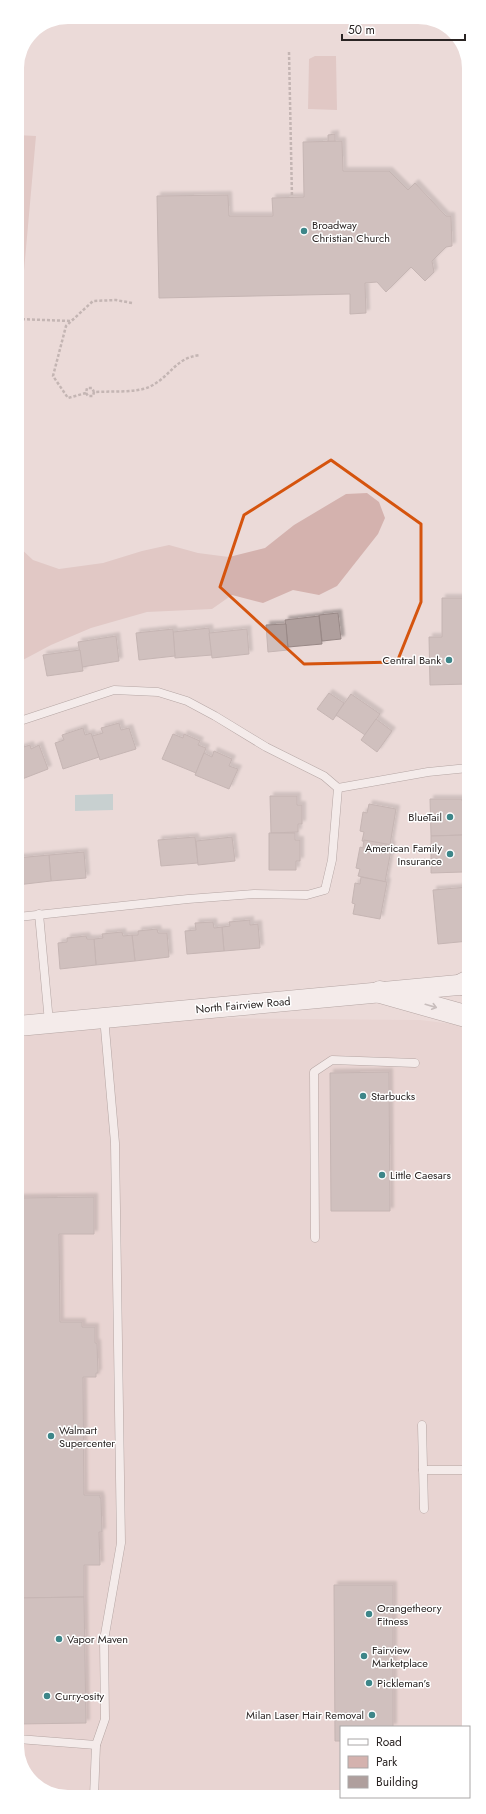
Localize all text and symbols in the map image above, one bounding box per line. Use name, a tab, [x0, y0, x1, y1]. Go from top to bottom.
scale bar	[342, 16, 465, 42]
text: 50 m	[348, 21, 375, 39]
place label: Broadway Christian Church	[312, 217, 390, 246]
marker: Broadway Christian Church	[299, 226, 309, 236]
place label: Central Bank	[382, 652, 441, 668]
marker: Central Bank	[444, 655, 454, 665]
place label: BlueTail	[408, 809, 442, 825]
marker: BlueTail	[445, 812, 455, 822]
place label: American Family Insurance	[365, 840, 442, 869]
marker: American Family Insurance	[445, 849, 455, 859]
street label: North Fairview Road	[195, 993, 291, 1017]
one-way arrow	[424, 1003, 437, 1011]
place label: Starbucks	[371, 1088, 416, 1104]
marker: Starbucks	[358, 1091, 368, 1101]
place label: Little Caesars	[390, 1167, 452, 1183]
marker: Little Caesars	[377, 1170, 387, 1180]
place label: Walmart Supercenter	[59, 1422, 115, 1451]
marker: Walmart Supercenter	[46, 1431, 56, 1441]
place label: Orangetheory Fitness	[377, 1600, 442, 1629]
marker: Orangetheory Fitness	[364, 1609, 374, 1619]
place label: Vapor Maven	[67, 1631, 128, 1647]
marker: Vapor Maven	[54, 1634, 64, 1644]
place label: Fairview Marketplace	[372, 1642, 428, 1671]
marker: Fairview Marketplace	[359, 1651, 369, 1661]
place label: Pickleman’s	[377, 1675, 430, 1691]
marker: Pickleman’s	[364, 1678, 374, 1688]
place label: Curry-osity	[55, 1688, 104, 1704]
marker: Curry-osity	[42, 1691, 52, 1701]
place label: Milan Laser Hair Removal	[246, 1707, 364, 1723]
marker: Milan Laser Hair Removal	[367, 1710, 377, 1720]
legend	[340, 1726, 470, 1798]
text: Road	[376, 1733, 402, 1751]
text: Park	[376, 1753, 398, 1771]
text: Building	[376, 1773, 418, 1791]

